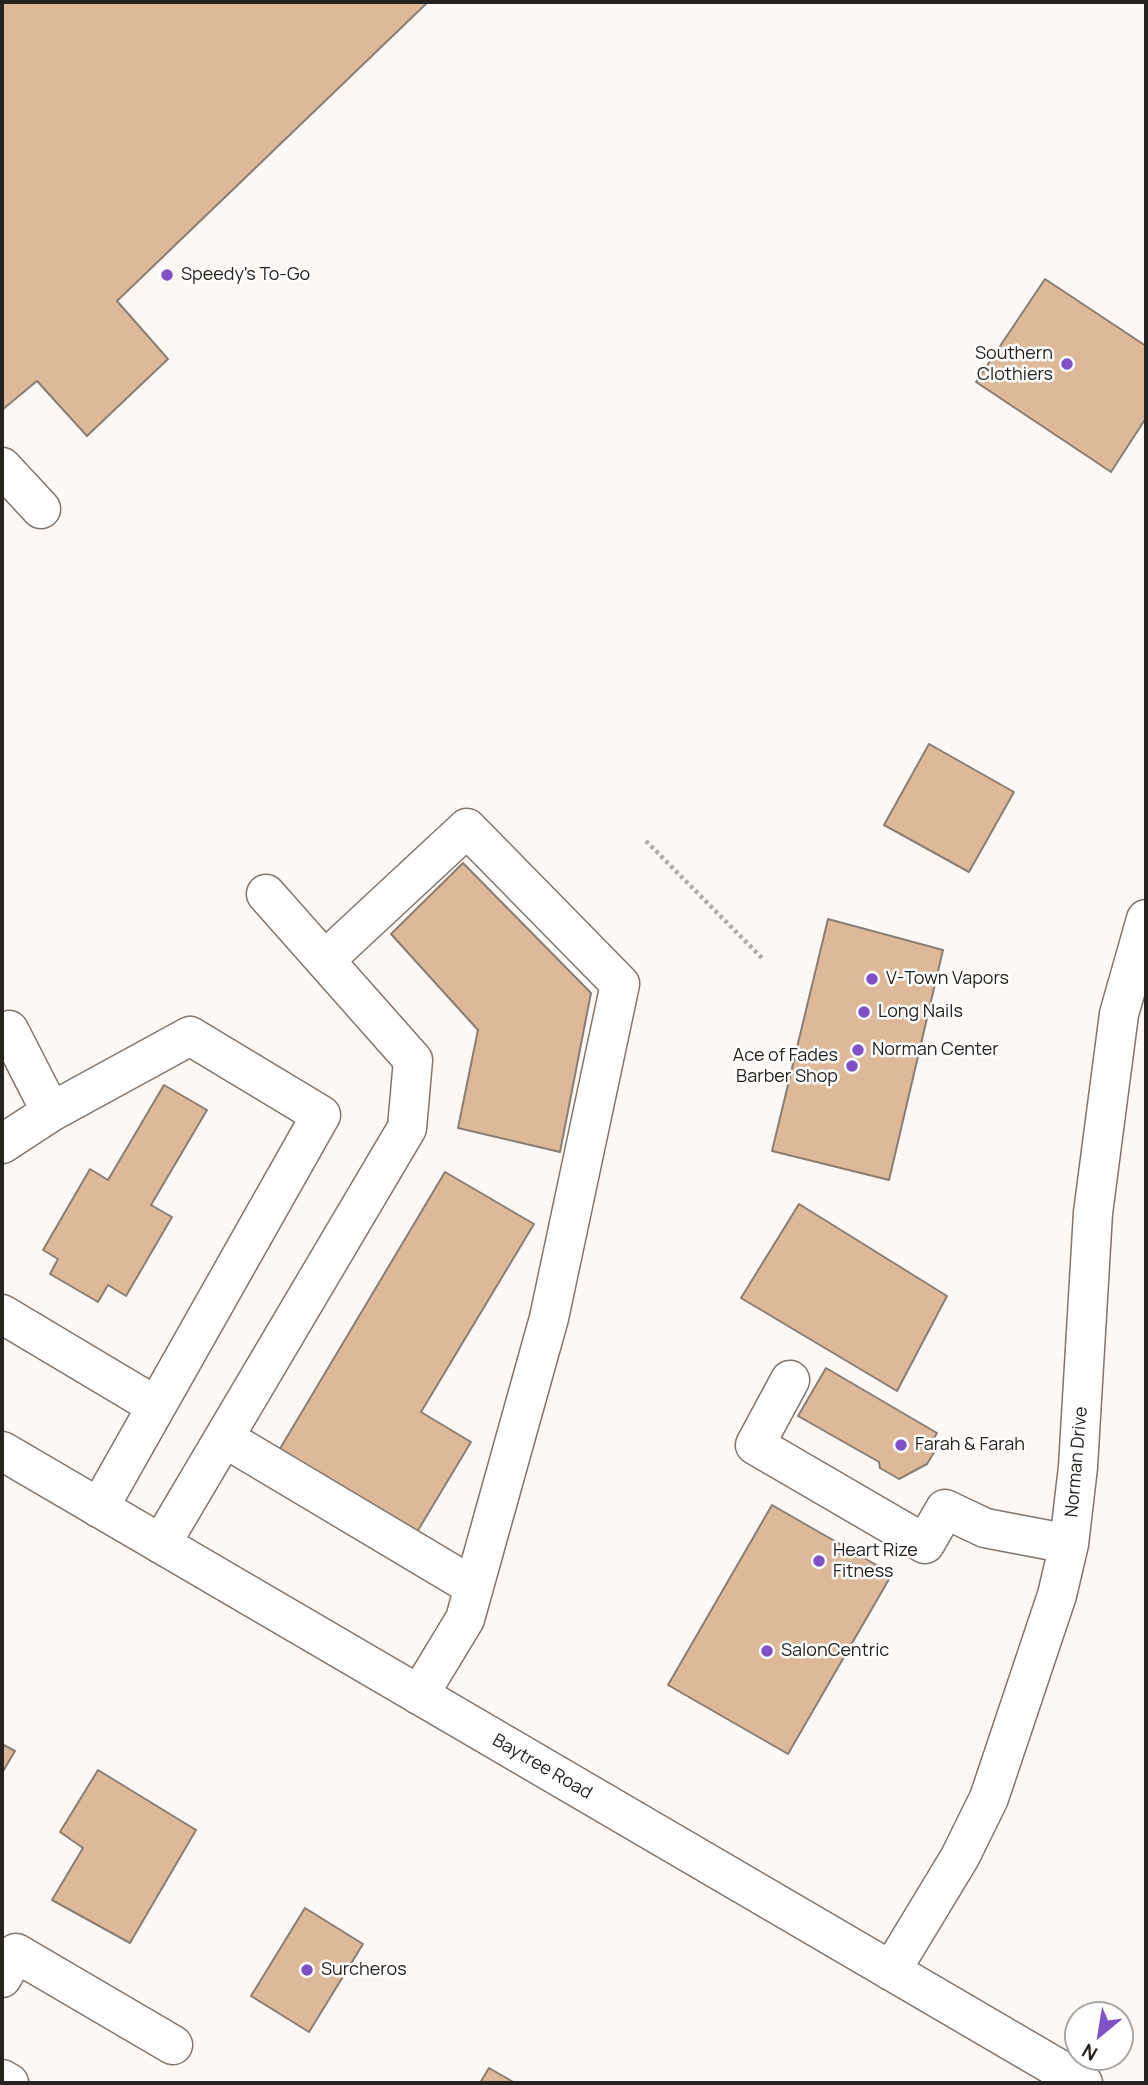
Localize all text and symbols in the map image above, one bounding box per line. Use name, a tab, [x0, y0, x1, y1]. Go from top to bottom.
place label: Speedy's To-Go	[181, 264, 310, 286]
marker: Speedy's To-Go	[159, 267, 175, 283]
place label: Southern Clothiers	[975, 343, 1053, 386]
marker: Southern Clothiers	[1059, 356, 1075, 372]
place label: V-Town Vapors	[886, 968, 1009, 990]
marker: V-Town Vapors	[864, 971, 880, 987]
place label: Long Nails	[878, 1001, 963, 1023]
marker: Long Nails	[856, 1004, 872, 1020]
place label: Norman Center	[872, 1039, 999, 1061]
marker: Norman Center	[850, 1042, 866, 1058]
place label: Ace of Fades Barber Shop	[733, 1045, 838, 1088]
marker: Ace of Fades Barber Shop	[844, 1058, 860, 1074]
street label: Norman Drive	[1061, 1406, 1093, 1518]
place label: Farah & Farah	[915, 1434, 1025, 1456]
marker: Farah & Farah	[893, 1437, 909, 1453]
place label: Heart Rize Fitness	[833, 1540, 918, 1582]
marker: Heart Rize Fitness	[811, 1553, 827, 1569]
place label: SalonCentric	[781, 1640, 889, 1662]
marker: SalonCentric	[759, 1643, 775, 1659]
street label: Baytree Road	[488, 1730, 596, 1804]
place label: Surcheros	[321, 1959, 407, 1981]
marker: Surcheros	[299, 1962, 315, 1978]
north arrow	[1064, 2001, 1134, 2071]
text: N	[1077, 2038, 1102, 2067]

